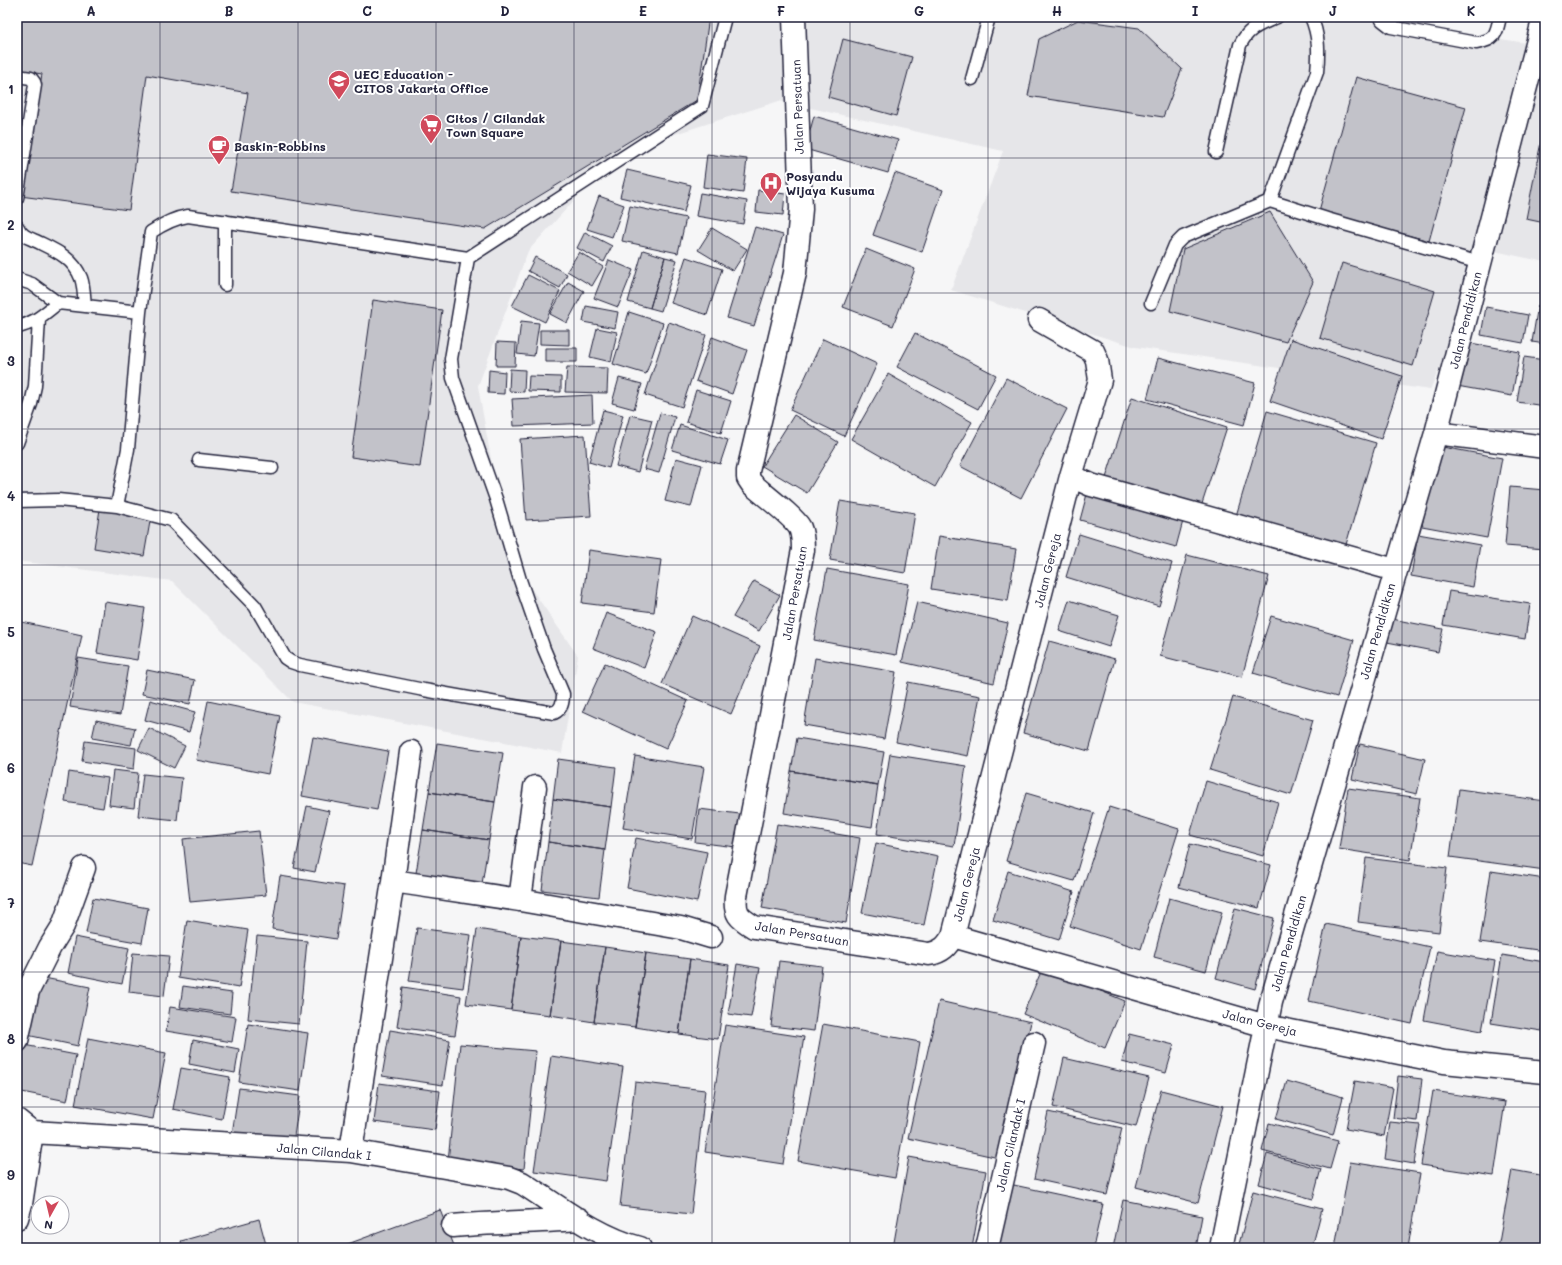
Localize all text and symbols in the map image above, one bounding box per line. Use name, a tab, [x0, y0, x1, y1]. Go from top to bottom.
text: A	[86, 2, 96, 19]
text: B	[225, 2, 234, 19]
text: C	[362, 2, 372, 19]
text: D	[500, 2, 510, 19]
text: E	[639, 2, 647, 19]
text: F	[777, 2, 785, 19]
text: G	[914, 2, 924, 19]
text: H	[1052, 2, 1062, 19]
text: I	[1192, 2, 1199, 19]
text: J	[1329, 2, 1337, 19]
text: K	[1467, 2, 1476, 19]
street label: Jalan Persatuan	[787, 59, 807, 155]
place label: UEC Education - CITOS Jakarta Office	[354, 66, 488, 96]
school or university icon: UEC Education - CITOS Jakarta Office	[326, 68, 352, 101]
text: 1	[8, 80, 14, 97]
place label: Citos / Cilandak Town Square	[446, 110, 545, 140]
supermarket icon: Citos / Cilandak Town Square	[418, 112, 444, 145]
cafe icon: Baskin-Robbins	[206, 133, 232, 166]
place label: Baskin-Robbins	[234, 138, 326, 154]
place label: Posyandu Wijaya Kusuma	[786, 168, 875, 198]
hospital icon: Posyandu Wijaya Kusuma	[758, 170, 784, 203]
text: 2	[7, 216, 15, 233]
street label: Jalan Pendidikan	[1445, 270, 1485, 370]
text: 3	[7, 352, 15, 369]
text: 4	[7, 487, 15, 504]
street label: Jalan Gereja	[1030, 531, 1064, 609]
street label: Jalan Persatuan	[778, 545, 810, 641]
street label: Jalan Pendidikan	[1356, 581, 1398, 681]
text: 5	[7, 623, 15, 640]
text: 6	[7, 759, 15, 776]
street label: Jalan Gereja	[949, 845, 983, 923]
street label: Jalan Pendidikan	[1267, 893, 1309, 993]
text: 7	[7, 894, 15, 911]
street label: Jalan Persatuan	[754, 917, 850, 949]
street label: Jalan Gereja	[1221, 1005, 1299, 1039]
text: 8	[7, 1030, 15, 1047]
street label: Jalan Cilandak I	[992, 1097, 1028, 1193]
street label: Jalan Cilandak I	[276, 1139, 372, 1163]
text: 9	[7, 1166, 15, 1183]
north arrow	[30, 1195, 70, 1235]
text: N	[43, 1217, 54, 1233]

